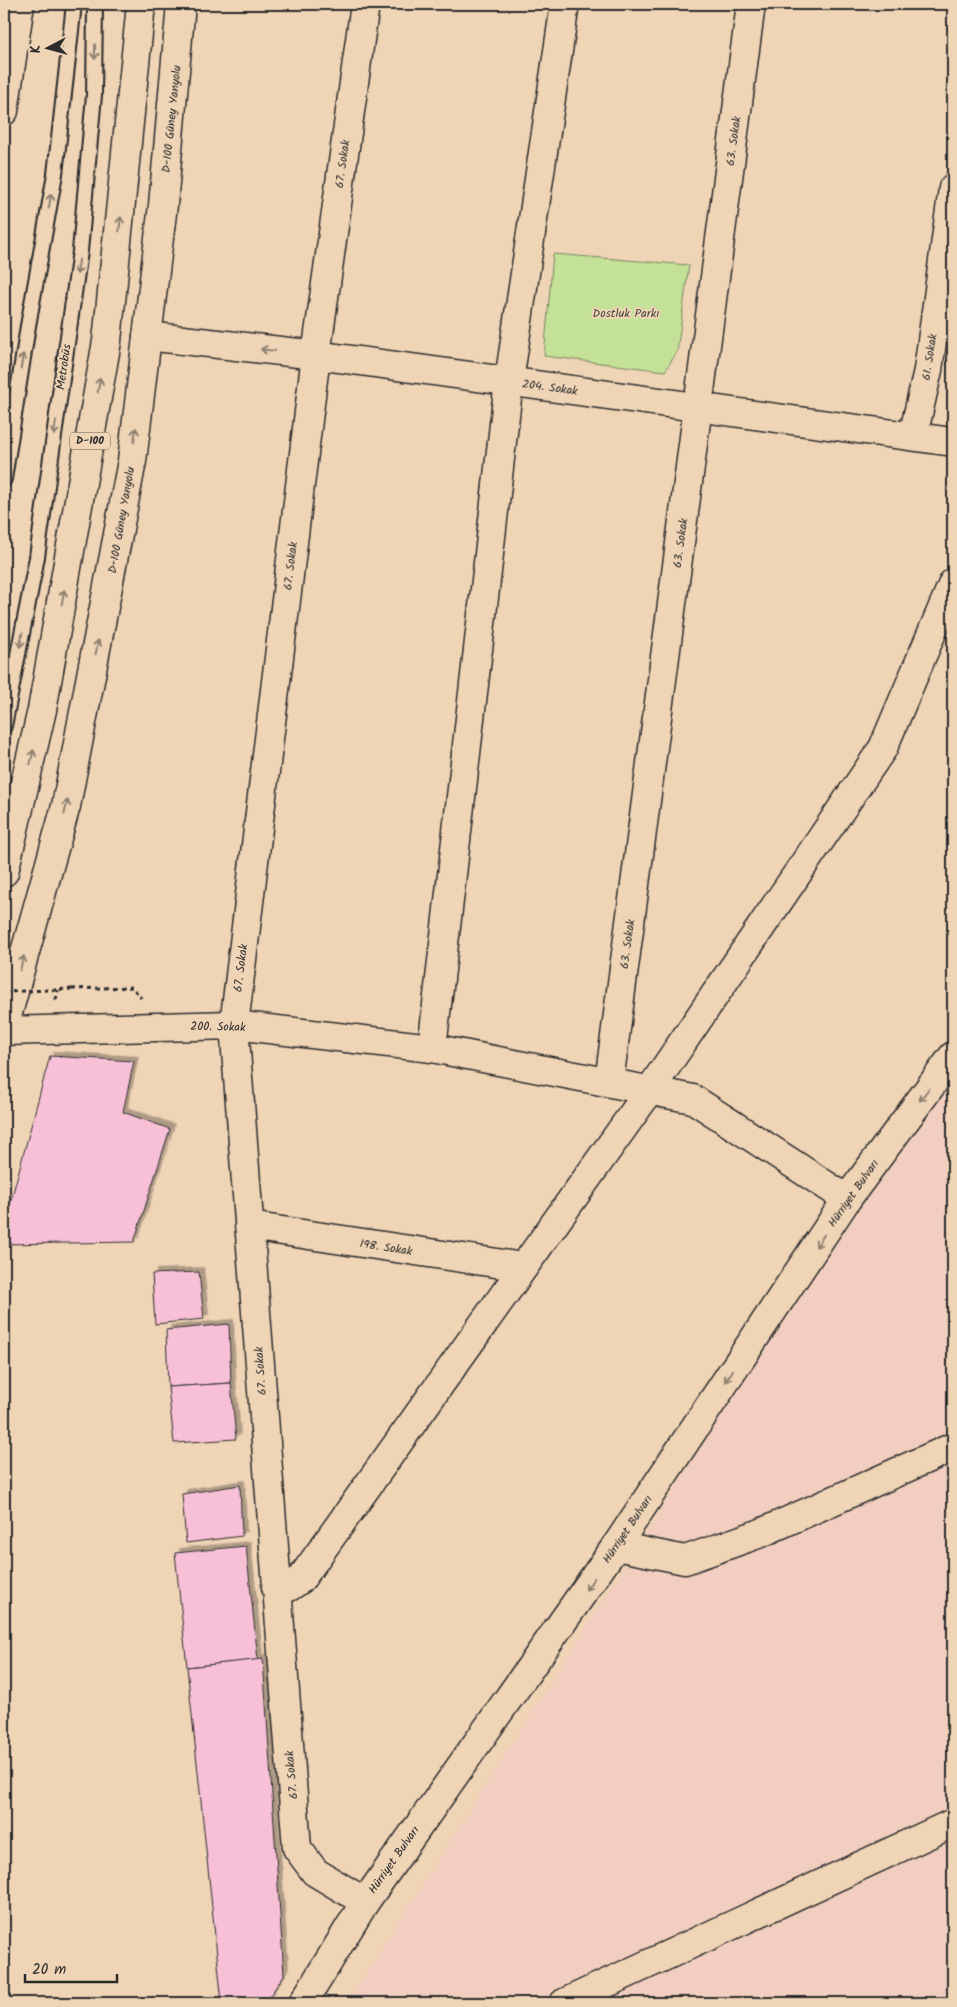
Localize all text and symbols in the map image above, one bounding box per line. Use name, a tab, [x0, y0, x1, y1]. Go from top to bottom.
north arrow	[22, 22, 72, 72]
text: K	[25, 43, 47, 55]
one-way arrow	[90, 44, 100, 60]
street label: D-100 Güney Yanyolu	[156, 64, 186, 174]
street label: 63. Sokak	[720, 115, 746, 167]
street label: 67. Sokak	[329, 138, 355, 189]
one-way arrow	[46, 194, 56, 210]
one-way arrow	[115, 216, 125, 232]
one-way arrow	[72, 258, 82, 274]
park label: Dostluk Parkı	[593, 304, 659, 323]
street label: 61. Sokak	[916, 332, 942, 382]
street label: Metrobüs	[51, 343, 77, 391]
one-way arrow	[260, 345, 276, 355]
one-way arrow	[18, 354, 28, 370]
street label: 204. Sokak	[521, 374, 579, 400]
one-way arrow	[95, 378, 105, 394]
one-way arrow	[50, 419, 60, 435]
one-way arrow	[130, 428, 140, 444]
road number: D-100	[70, 432, 110, 450]
street label: D-100 Güney Yanyolu	[102, 465, 140, 575]
street label: 63. Sokak	[667, 517, 693, 569]
street label: 67. Sokak	[278, 540, 302, 591]
one-way arrow	[59, 589, 69, 605]
one-way arrow	[16, 631, 26, 647]
one-way arrow	[93, 640, 102, 656]
one-way arrow	[28, 749, 37, 765]
one-way arrow	[62, 799, 71, 815]
street label: 63. Sokak	[614, 918, 640, 970]
street label: 67. Sokak	[229, 942, 253, 993]
one-way arrow	[18, 956, 28, 972]
street label: 200. Sokak	[190, 1017, 246, 1037]
one-way arrow	[919, 1088, 929, 1102]
street label: Hürriyet Bulvarı	[822, 1155, 884, 1231]
street label: 198. Sokak	[358, 1233, 414, 1261]
one-way arrow	[814, 1234, 824, 1248]
street label: 67. Sokak	[249, 1346, 271, 1396]
one-way arrow	[724, 1369, 734, 1383]
street label: Hürriyet Bulvarı	[597, 1491, 657, 1567]
one-way arrow	[585, 1577, 595, 1591]
street label: 67. Sokak	[279, 1750, 303, 1800]
street label: Hürriyet Bulvarı	[363, 1822, 425, 1898]
scale bar	[25, 1952, 118, 1984]
text: 20 m	[32, 1958, 66, 1982]

